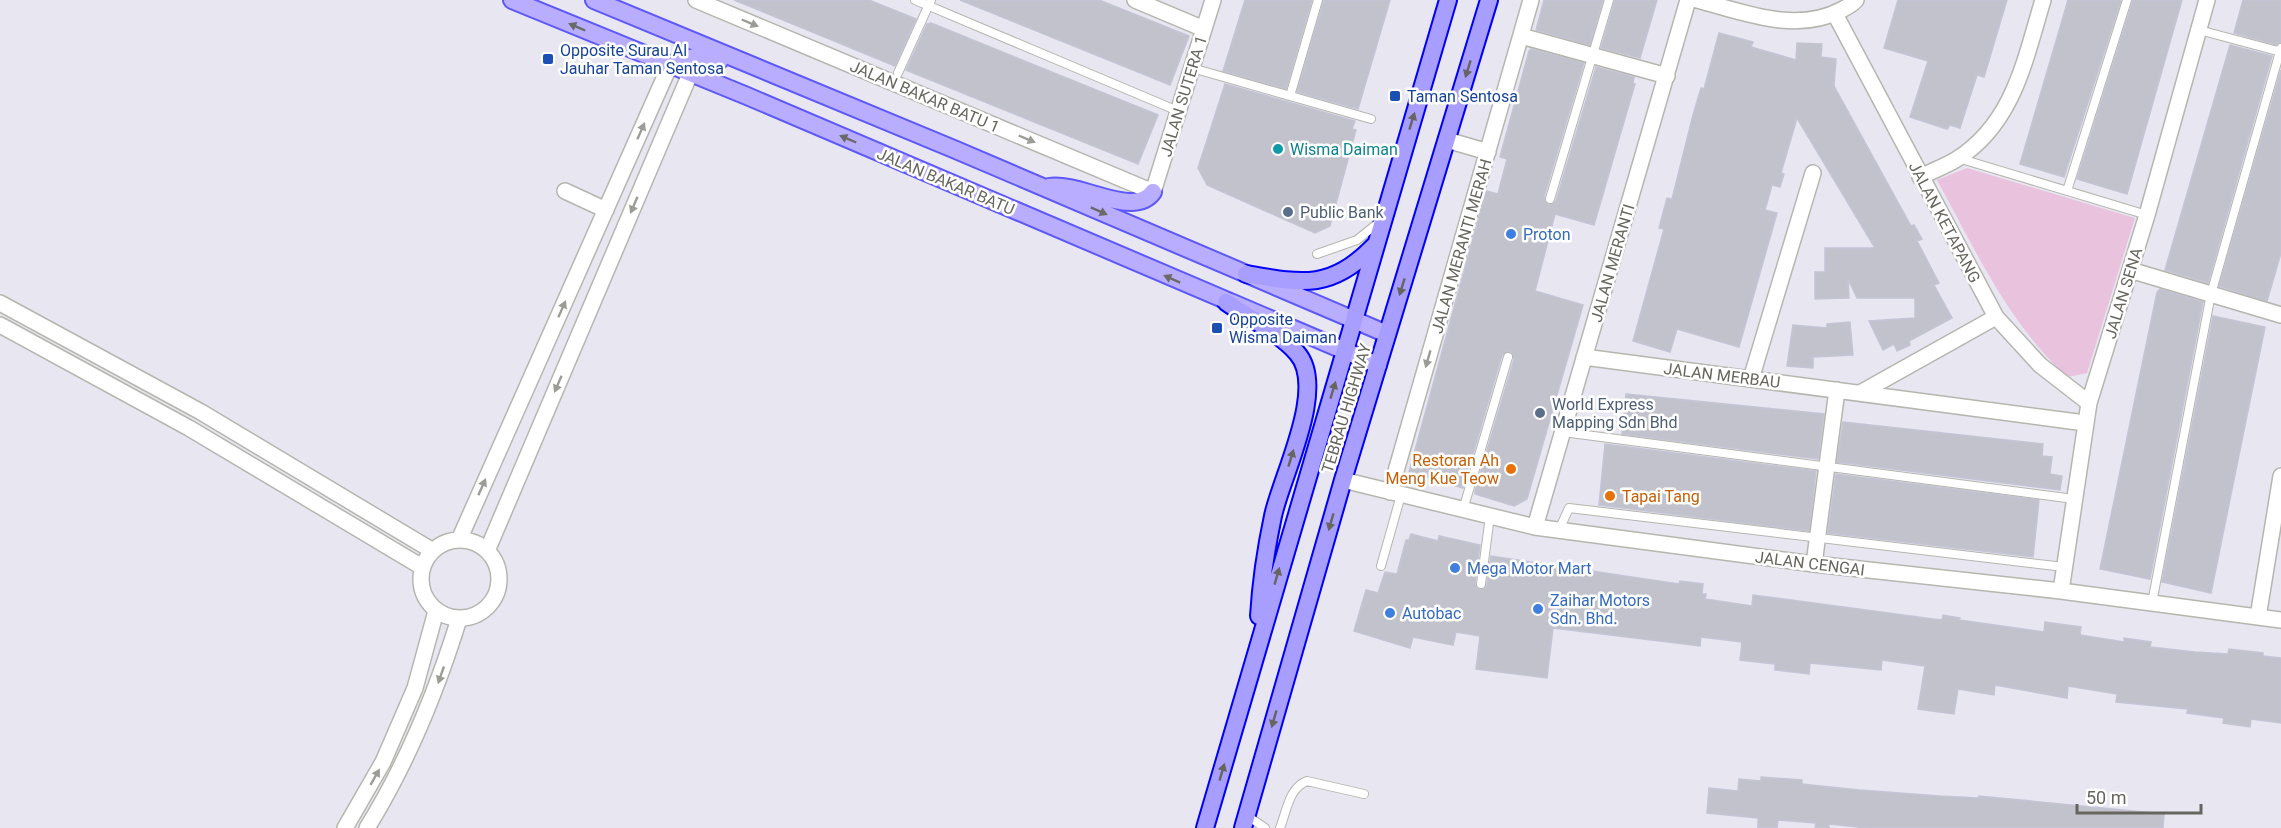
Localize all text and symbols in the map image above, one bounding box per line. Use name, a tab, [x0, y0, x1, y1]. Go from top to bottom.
one-way arrow	[741, 19, 759, 28]
one-way arrow	[567, 22, 585, 32]
street label: JALAN SUTERA 1	[1156, 33, 1211, 159]
place label: Opposite Surau Al Jauhar Taman Sentosa	[560, 41, 724, 78]
marker: Opposite Surau Al Jauhar Taman Sentosa	[541, 52, 555, 66]
street label: JALAN BAKAR BATU 1	[847, 56, 1002, 137]
one-way arrow	[1463, 60, 1472, 78]
place label: Taman Sentosa	[1407, 87, 1518, 106]
marker: Taman Sentosa	[1388, 89, 1402, 103]
one-way arrow	[1408, 112, 1417, 130]
one-way arrow	[636, 121, 646, 139]
one-way arrow	[839, 134, 857, 143]
one-way arrow	[1018, 134, 1036, 144]
place label: Wisma Daiman	[1290, 140, 1398, 159]
marker: Wisma Daiman	[1271, 142, 1285, 156]
street label: JALAN BAKAR BATU	[874, 144, 1018, 219]
street label: JALAN MERANTI MERAH	[1427, 157, 1496, 336]
street label: JALAN KETAPANG	[1905, 159, 1984, 286]
one-way arrow	[629, 196, 638, 214]
street label: JALAN MERANTI	[1587, 202, 1638, 324]
place label: Public Bank	[1300, 203, 1385, 222]
marker: Public Bank	[1281, 205, 1295, 219]
one-way arrow	[1090, 207, 1108, 216]
place label: Proton	[1523, 225, 1571, 244]
marker: Proton	[1504, 227, 1518, 241]
street label: JALAN SENA	[2101, 245, 2147, 341]
one-way arrow	[1163, 274, 1181, 284]
one-way arrow	[1397, 279, 1406, 297]
one-way arrow	[557, 299, 567, 317]
place label: Opposite Wisma Daiman	[1229, 310, 1337, 347]
marker: Opposite Wisma Daiman	[1210, 321, 1224, 335]
street label: TEBRAU HIGHWAY	[1318, 341, 1375, 475]
one-way arrow	[1423, 350, 1433, 368]
street label: JALAN MERBAU	[1663, 359, 1781, 392]
one-way arrow	[553, 376, 562, 393]
one-way arrow	[1329, 381, 1338, 399]
place label: World Express Mapping Sdn Bhd	[1552, 395, 1677, 432]
marker: World Express Mapping Sdn Bhd	[1533, 406, 1547, 420]
one-way arrow	[1287, 449, 1296, 467]
place label: Restoran Ah Meng Kue Teow	[1386, 451, 1499, 488]
marker: Restoran Ah Meng Kue Teow	[1504, 462, 1518, 476]
one-way arrow	[478, 478, 487, 495]
place label: Tapai Tang	[1622, 487, 1700, 506]
marker: Tapai Tang	[1603, 489, 1617, 503]
one-way arrow	[1326, 513, 1335, 531]
street label: JALAN CENGAI	[1754, 547, 1866, 580]
place label: Mega Motor Mart	[1467, 559, 1592, 578]
marker: Mega Motor Mart	[1448, 561, 1462, 575]
one-way arrow	[1273, 567, 1283, 586]
place label: Zaihar Motors Sdn. Bhd.	[1550, 591, 1650, 628]
marker: Zaihar Motors Sdn. Bhd.	[1531, 602, 1545, 616]
place label: Autobac	[1402, 604, 1461, 623]
marker: Autobac	[1383, 606, 1397, 620]
one-way arrow	[436, 666, 446, 684]
one-way arrow	[1269, 710, 1278, 728]
one-way arrow	[1218, 763, 1227, 781]
one-way arrow	[369, 769, 380, 785]
scale bar	[2077, 777, 2202, 815]
text: 50 m	[2086, 787, 2126, 808]

